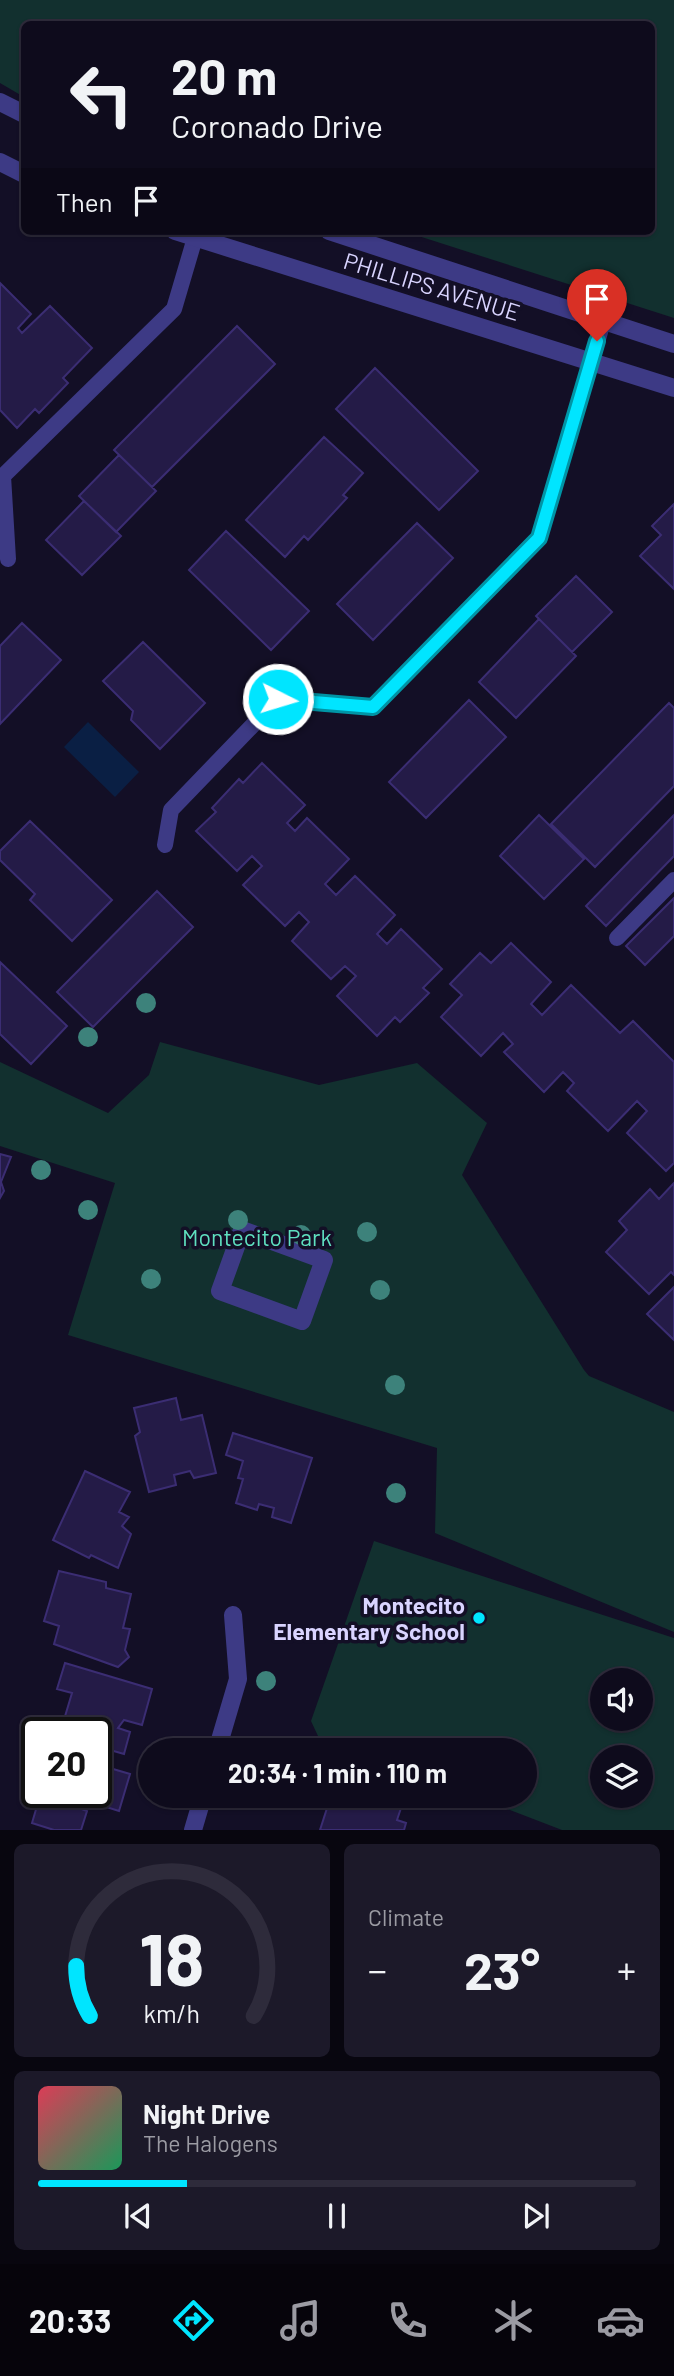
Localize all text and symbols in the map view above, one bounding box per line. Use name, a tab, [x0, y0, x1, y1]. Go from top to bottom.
text: 20 m	[171, 46, 277, 105]
icon: left	[56, 49, 147, 140]
text: Coronado Drive	[171, 106, 383, 144]
icon: arrive	[127, 182, 165, 220]
text: Then	[56, 186, 113, 217]
street label: PHILLIPS AVENUE	[341, 246, 523, 326]
pin	[567, 269, 627, 341]
icon: arrive	[578, 280, 616, 318]
position arrow	[241, 662, 315, 736]
park label: Montecito Park	[182, 1223, 332, 1251]
place label: Montecito Elementary School	[273, 1591, 465, 1645]
marker: Montecito Elementary School	[471, 1610, 487, 1626]
map controls	[590, 1668, 653, 1808]
button: sound	[590, 1668, 653, 1731]
speed limit sign: 20	[21, 1717, 112, 1808]
button: layers	[590, 1745, 653, 1808]
text: 20:34 · 1 min · 110 m	[228, 1757, 447, 1788]
text: Climate	[368, 1903, 444, 1931]
text: 18	[139, 1914, 205, 2002]
text: 23°	[464, 1938, 540, 2000]
text: −	[368, 1946, 387, 1992]
text: +	[617, 1946, 636, 1992]
text: km/h	[144, 1998, 200, 2028]
text: Night Drive	[143, 2098, 270, 2129]
text: The Halogens	[143, 2129, 278, 2157]
icon: previous	[119, 2197, 157, 2235]
icon: pause	[318, 2197, 356, 2235]
icon: next	[517, 2197, 555, 2235]
icon: directions	[169, 2296, 218, 2345]
icon: music	[276, 2296, 325, 2345]
icon: phone	[383, 2296, 432, 2345]
icon: climate	[489, 2296, 538, 2345]
icon: car	[596, 2296, 645, 2345]
text: 20:33	[29, 2301, 111, 2339]

